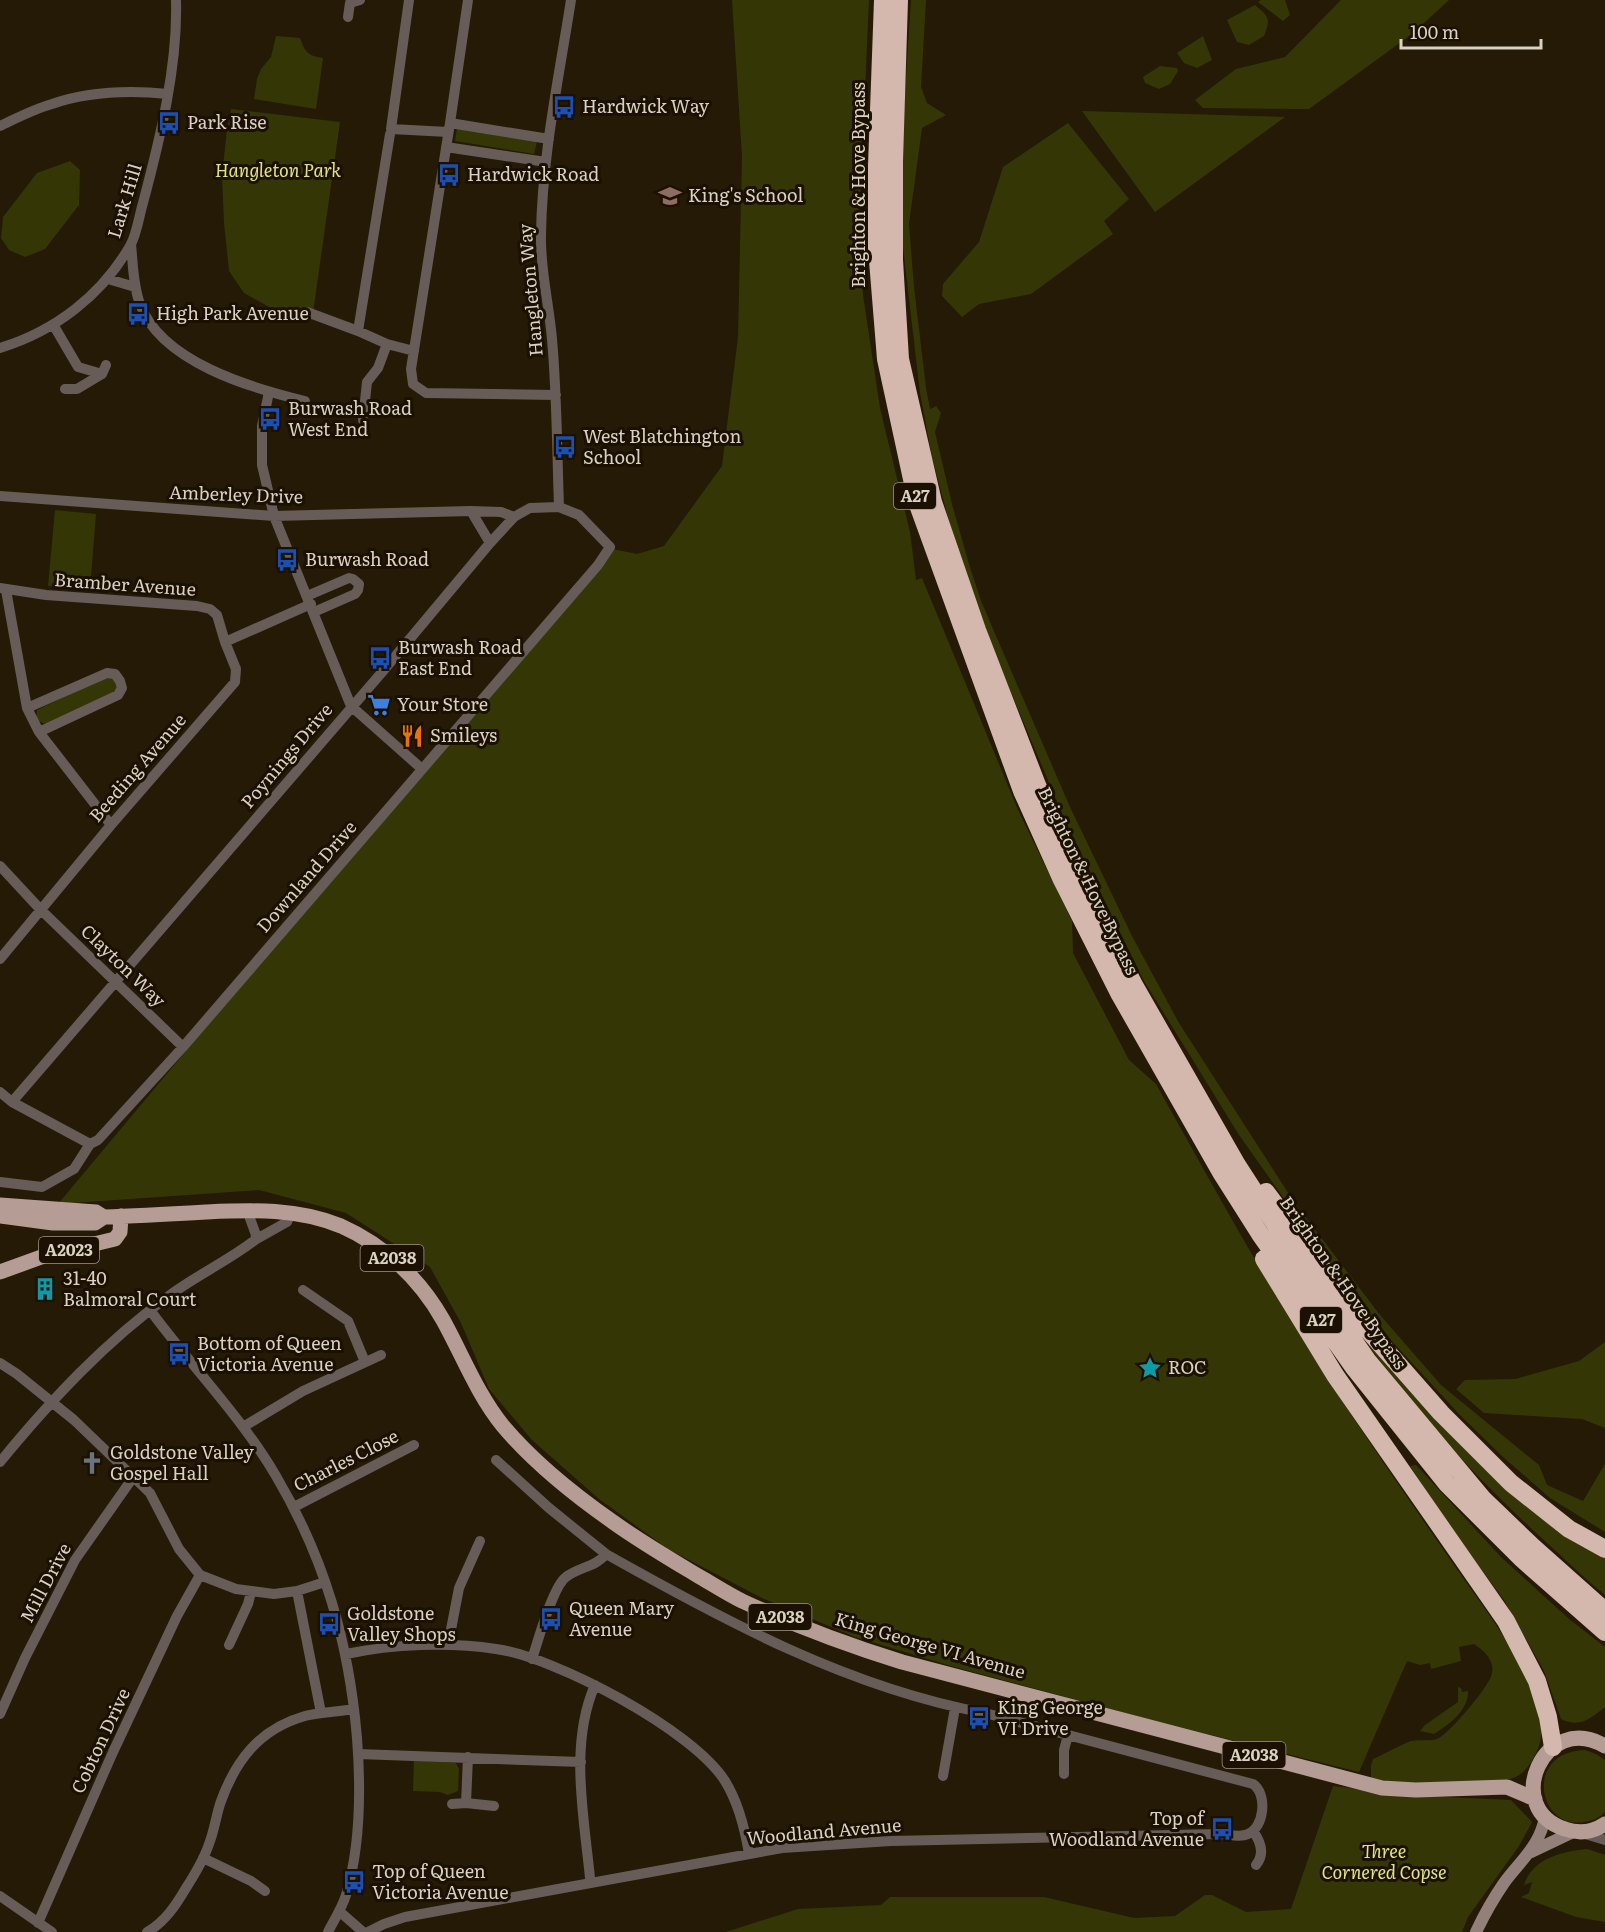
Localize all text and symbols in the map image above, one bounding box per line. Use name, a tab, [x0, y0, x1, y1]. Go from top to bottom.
scale bar	[1401, 12, 1540, 50]
text: 100 m	[1410, 18, 1459, 45]
street label: Brighton & Hove Bypass	[844, 82, 871, 288]
place label: Hardwick Way	[582, 92, 710, 119]
bus stop icon: Hardwick Way	[551, 94, 577, 120]
place label: Park Rise	[187, 108, 267, 135]
bus stop icon: Park Rise	[156, 110, 182, 136]
park label: Hangleton Park	[215, 156, 341, 183]
street label: Lark Hill	[99, 160, 148, 241]
place label: Hardwick Road	[467, 160, 599, 187]
bus stop icon: Hardwick Road	[436, 162, 462, 188]
place label: King's School	[688, 181, 803, 208]
school or university icon: King's School	[657, 183, 683, 209]
street label: Hangleton Way	[510, 222, 549, 357]
place label: High Park Avenue	[156, 299, 309, 326]
bus stop icon: High Park Avenue	[125, 301, 151, 327]
place label: Burwash Road West End	[288, 394, 412, 442]
bus stop icon: Burwash Road West End	[257, 406, 283, 432]
place label: West Blatchington School	[583, 422, 741, 470]
bus stop icon: West Blatchington School	[552, 434, 578, 460]
street label: Amberley Drive	[169, 478, 304, 509]
road number: A27	[894, 483, 936, 509]
place label: Burwash Road	[305, 545, 429, 572]
bus stop icon: Burwash Road	[274, 547, 300, 573]
street label: Bramber Avenue	[53, 565, 197, 602]
place label: Burwash Road East End	[398, 633, 522, 681]
bus stop icon: Burwash Road East End	[367, 645, 393, 671]
place label: Your Store	[397, 690, 488, 717]
supermarket icon: Your Store	[366, 692, 392, 718]
street label: Poynings Drive	[234, 697, 338, 814]
street label: Beeding Avenue	[82, 707, 192, 827]
place label: Smileys	[430, 721, 497, 748]
restaurant icon: Smileys	[399, 723, 425, 749]
street label: Brighton & Hove Bypass	[1032, 782, 1147, 979]
street label: Downland Drive	[249, 814, 362, 938]
street label: Clayton Way	[75, 917, 173, 1013]
street label: Brighton & Hove Bypass	[1274, 1190, 1414, 1374]
road number: A2023	[39, 1237, 99, 1263]
road number: A2038	[360, 1245, 424, 1271]
place label: 31-40 Balmoral Court	[63, 1264, 197, 1312]
building icon: 31-40 Balmoral Court	[32, 1276, 58, 1302]
road number: A27	[1300, 1307, 1342, 1333]
place label: Bottom of Queen Victoria Avenue	[197, 1329, 342, 1377]
bus stop icon: Bottom of Queen Victoria Avenue	[166, 1341, 192, 1367]
place label: ROC	[1168, 1353, 1207, 1380]
place icon: ROC	[1137, 1355, 1163, 1381]
street label: Charles Close	[288, 1422, 403, 1498]
place label: Goldstone Valley Gospel Hall	[110, 1438, 255, 1486]
church icon: Goldstone Valley Gospel Hall	[79, 1450, 105, 1476]
street label: Mill Drive	[12, 1538, 77, 1627]
place label: Queen Mary Avenue	[569, 1594, 675, 1642]
place label: Goldstone Valley Shops	[347, 1599, 456, 1647]
road number: A2038	[748, 1604, 812, 1630]
street label: King George VI Avenue	[832, 1604, 1029, 1685]
bus stop icon: Queen Mary Avenue	[538, 1606, 564, 1632]
bus stop icon: Goldstone Valley Shops	[316, 1611, 342, 1637]
street label: Cobton Drive	[63, 1683, 136, 1798]
place label: King George VI Drive	[997, 1693, 1103, 1741]
bus stop icon: King George VI Drive	[966, 1705, 992, 1731]
road number: A2038	[1222, 1742, 1286, 1768]
place label: Top of Woodland Avenue	[1049, 1804, 1206, 1852]
street label: Woodland Avenue	[745, 1810, 902, 1851]
bus stop icon: Top of Woodland Avenue	[1209, 1816, 1235, 1842]
park label: Three Cornered Copse	[1321, 1837, 1447, 1885]
place label: Top of Queen Victoria Avenue	[372, 1857, 509, 1905]
bus stop icon: Top of Queen Victoria Avenue	[341, 1869, 367, 1895]

